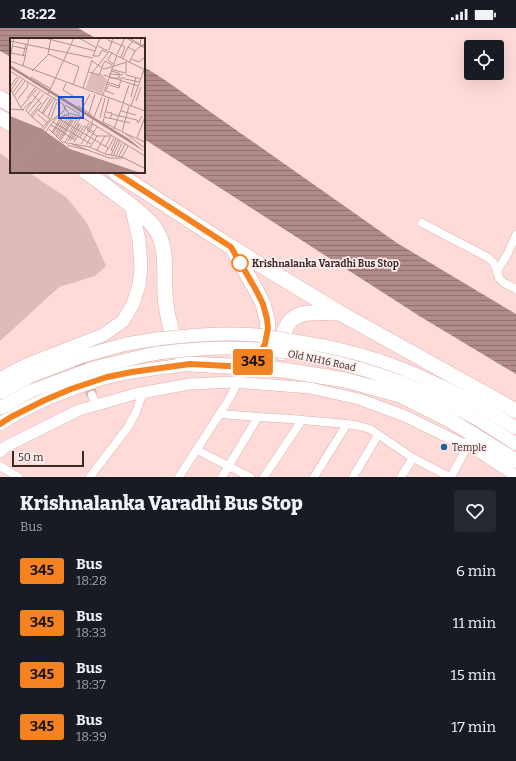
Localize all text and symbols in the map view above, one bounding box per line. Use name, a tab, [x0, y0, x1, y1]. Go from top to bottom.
text: 18:22	[20, 5, 56, 23]
inset map	[10, 38, 145, 173]
map controls	[464, 40, 504, 80]
button: locate	[464, 40, 504, 80]
marker: Krishnalanka Varadhi Bus Stop	[231, 254, 249, 272]
place label: Krishnalanka Varadhi Bus Stop	[252, 258, 399, 270]
street label: Old NH16 Road	[287, 348, 357, 374]
line badge: 345	[230, 349, 276, 375]
text: 345	[241, 353, 265, 370]
marker: Temple	[439, 442, 449, 452]
place label: Temple	[452, 442, 487, 454]
scale bar	[12, 449, 84, 468]
text: 50 m	[18, 451, 44, 464]
button: heart	[454, 490, 496, 532]
text: Krishnalanka Varadhi Bus Stop	[20, 492, 303, 515]
text: Bus	[20, 519, 42, 534]
text: Bus	[76, 555, 102, 573]
text: 345	[30, 562, 54, 579]
text: 6 min	[456, 562, 496, 580]
text: 18:28	[76, 573, 107, 588]
text: Bus	[76, 607, 102, 625]
text: 345	[30, 614, 54, 631]
text: 11 min	[453, 614, 496, 632]
text: 18:33	[76, 625, 106, 640]
text: Bus	[76, 659, 102, 677]
text: 345	[30, 666, 54, 683]
text: 15 min	[451, 666, 496, 684]
text: 18:37	[76, 677, 106, 692]
text: Bus	[76, 711, 102, 729]
text: 345	[30, 718, 54, 735]
text: 17 min	[451, 718, 496, 736]
text: 18:39	[76, 729, 107, 744]

